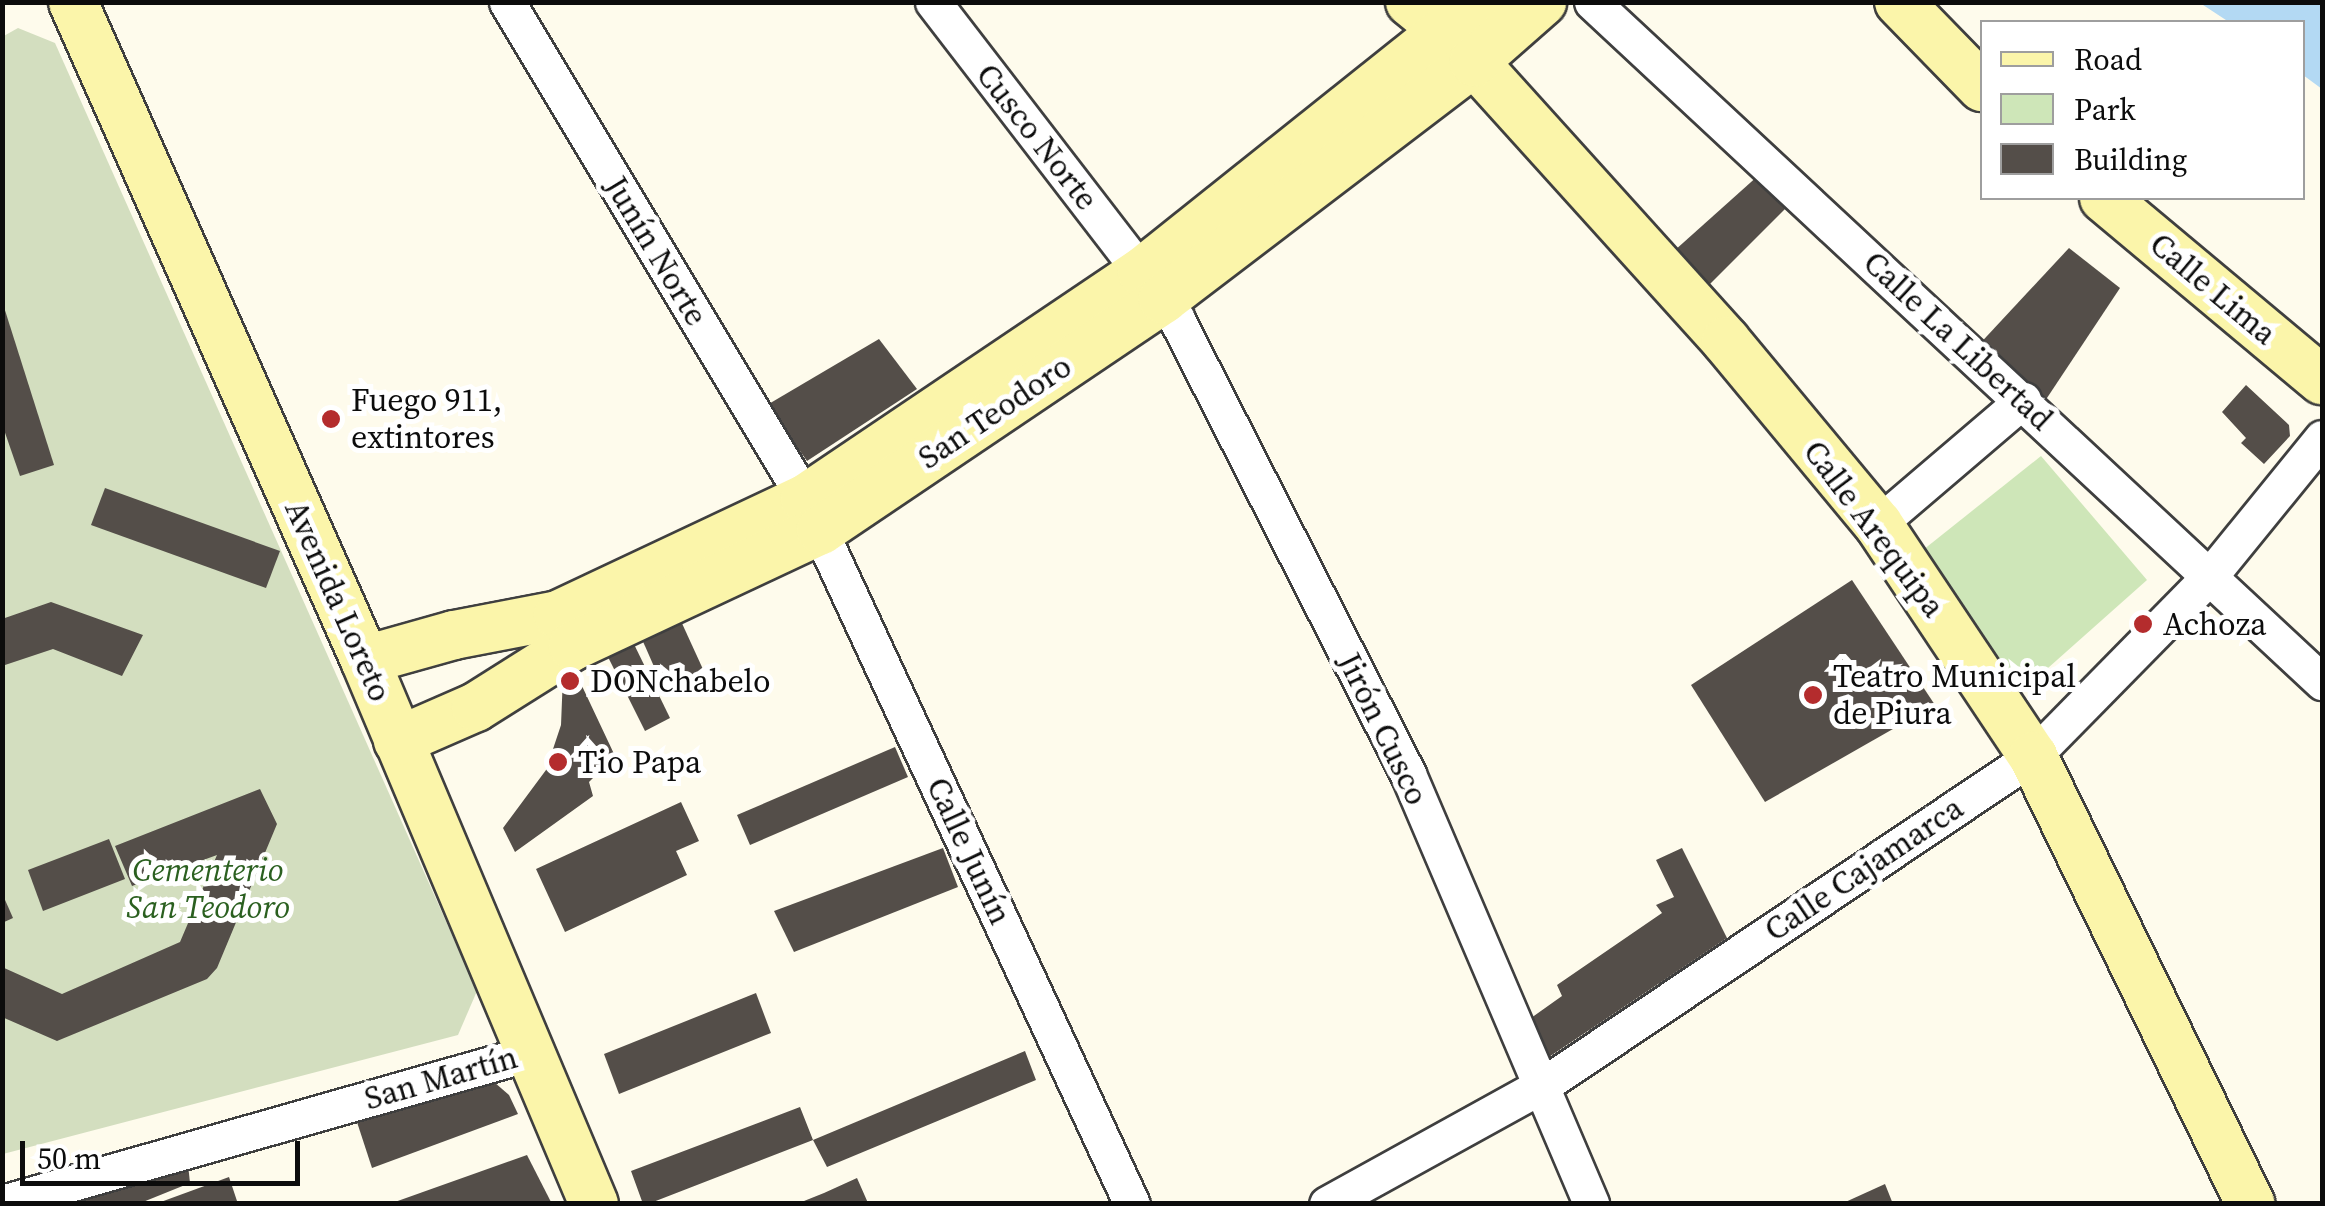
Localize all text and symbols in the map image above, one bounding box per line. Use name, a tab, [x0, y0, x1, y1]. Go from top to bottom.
legend	[1980, 20, 2305, 200]
text: Road	[2074, 39, 2142, 80]
street label: Cusco Norte	[968, 56, 1106, 218]
text: Park	[2074, 89, 2136, 130]
text: Building	[2074, 139, 2187, 180]
street label: Junín Norte	[597, 170, 715, 332]
street label: Calle Lima	[2142, 225, 2284, 353]
street label: Calle La Libertad	[1855, 244, 2061, 438]
street label: San Teodoro	[911, 347, 1079, 477]
place label: Fuego 911, extintores	[351, 382, 502, 457]
marker: Fuego 911, extintores	[320, 408, 342, 430]
street label: Calle Arequipa	[1795, 433, 1953, 625]
street label: Avenida Loreto	[277, 495, 399, 707]
place label: Achoza	[2163, 605, 2267, 643]
marker: Achoza	[2132, 613, 2154, 635]
street label: Jirón Cusco	[1330, 647, 1436, 811]
place label: Teatro Municipal de Piura	[1833, 658, 2076, 733]
place label: DONchabelo	[590, 662, 771, 700]
marker: DONchabelo	[559, 670, 581, 692]
marker: Teatro Municipal de Piura	[1802, 684, 1824, 706]
place label: Tio Papa	[578, 743, 701, 781]
marker: Tio Papa	[547, 751, 569, 773]
street label: Calle Junín	[918, 772, 1020, 930]
street label: Calle Cajamarca	[1758, 789, 1970, 949]
park label: Cementerio San Teodoro	[126, 852, 290, 927]
street label: San Martín	[360, 1038, 522, 1118]
scale bar	[25, 1121, 305, 1183]
text: 50 m	[37, 1138, 101, 1179]

